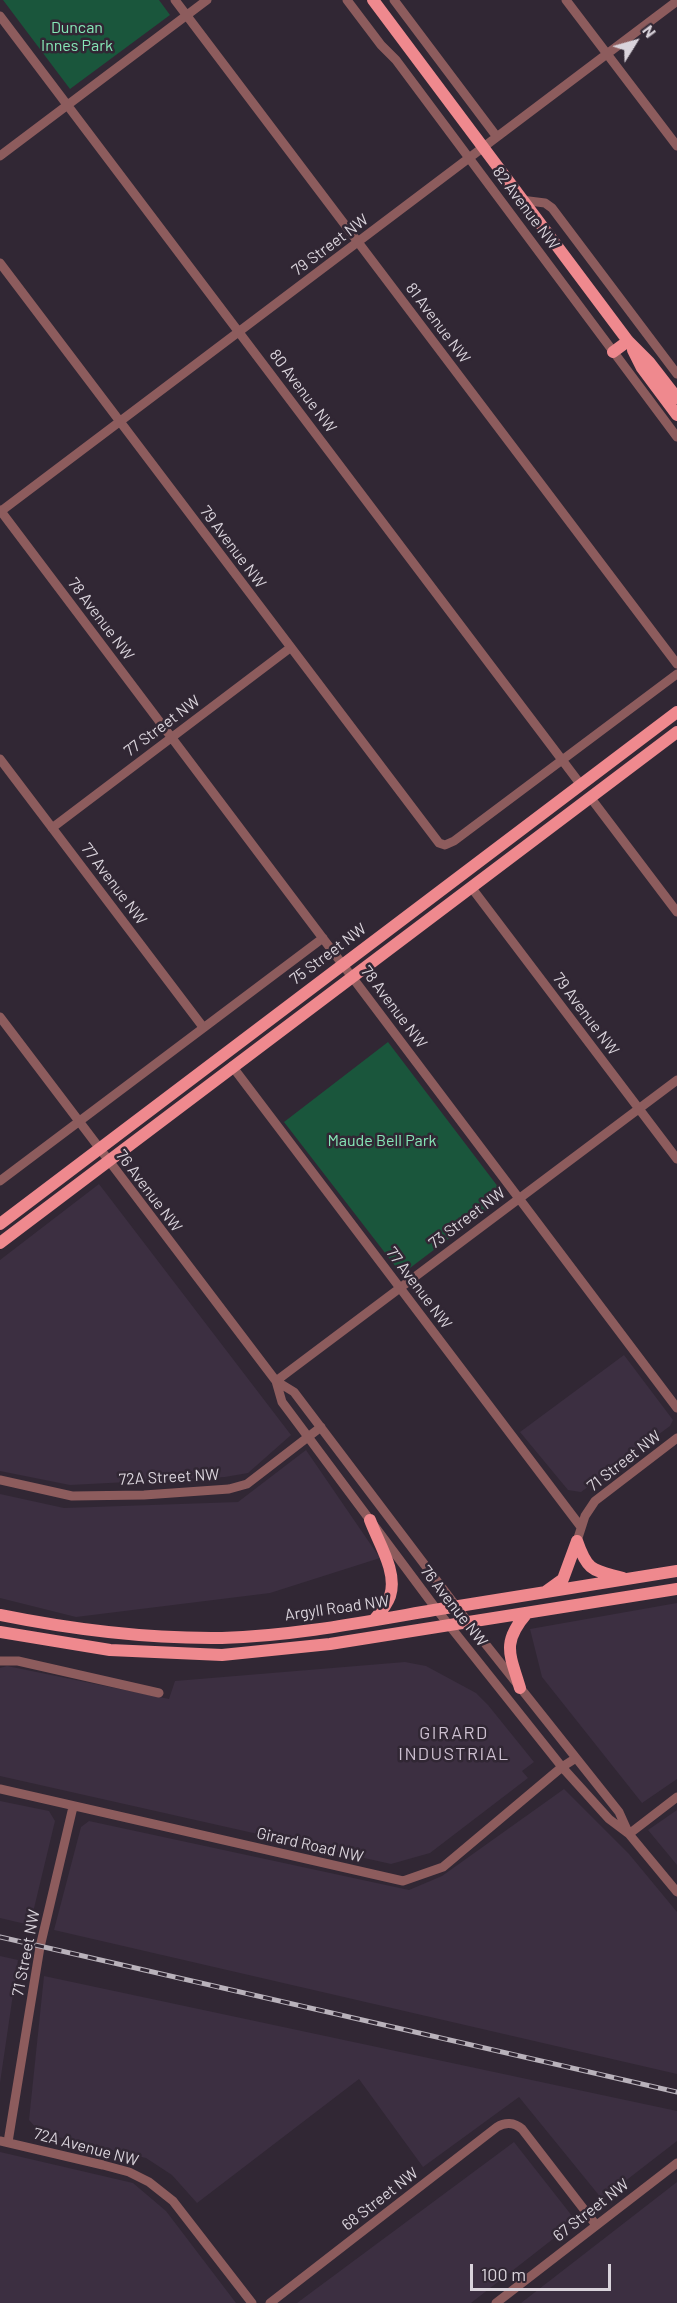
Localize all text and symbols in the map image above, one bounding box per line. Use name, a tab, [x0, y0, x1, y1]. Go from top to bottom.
north arrow	[605, 12, 665, 72]
park label: Duncan Innes Park	[41, 18, 113, 56]
text: N	[639, 21, 661, 41]
street label: 82 Avenue NW	[489, 163, 563, 253]
street label: 79 Street NW	[288, 210, 372, 280]
street label: 81 Avenue NW	[402, 279, 474, 367]
street label: 80 Avenue NW	[265, 345, 341, 437]
street label: 79 Avenue NW	[196, 502, 270, 592]
street label: 78 Avenue NW	[64, 574, 138, 664]
street label: 77 Street NW	[120, 691, 204, 761]
street label: 77 Avenue NW	[77, 839, 151, 929]
street label: 75 Street NW	[286, 919, 370, 989]
street label: 78 Avenue NW	[357, 962, 431, 1052]
street label: 79 Avenue NW	[549, 969, 623, 1059]
park label: Maude Bell Park	[327, 1131, 437, 1151]
street label: 76 Avenue NW	[112, 1146, 186, 1236]
street label: 73 Street NW	[425, 1183, 509, 1253]
street label: 77 Avenue NW	[382, 1243, 456, 1333]
street label: 71 Street NW	[583, 1426, 665, 1496]
street label: 72A Street NW	[118, 1465, 220, 1489]
street label: 76 Avenue NW	[416, 1562, 492, 1650]
street label: Argyll Road NW	[284, 1591, 390, 1625]
district label: GIRARD INDUSTRIAL	[398, 1722, 510, 1764]
street label: Girard Road NW	[255, 1823, 365, 1867]
street label: 71 Street NW	[8, 1908, 44, 1998]
street label: 72A Avenue NW	[31, 2124, 141, 2170]
street label: 68 Street NW	[338, 2163, 422, 2235]
street label: 67 Street NW	[549, 2174, 633, 2246]
scale bar	[473, 2252, 614, 2290]
text: 100 m	[481, 2263, 526, 2285]

